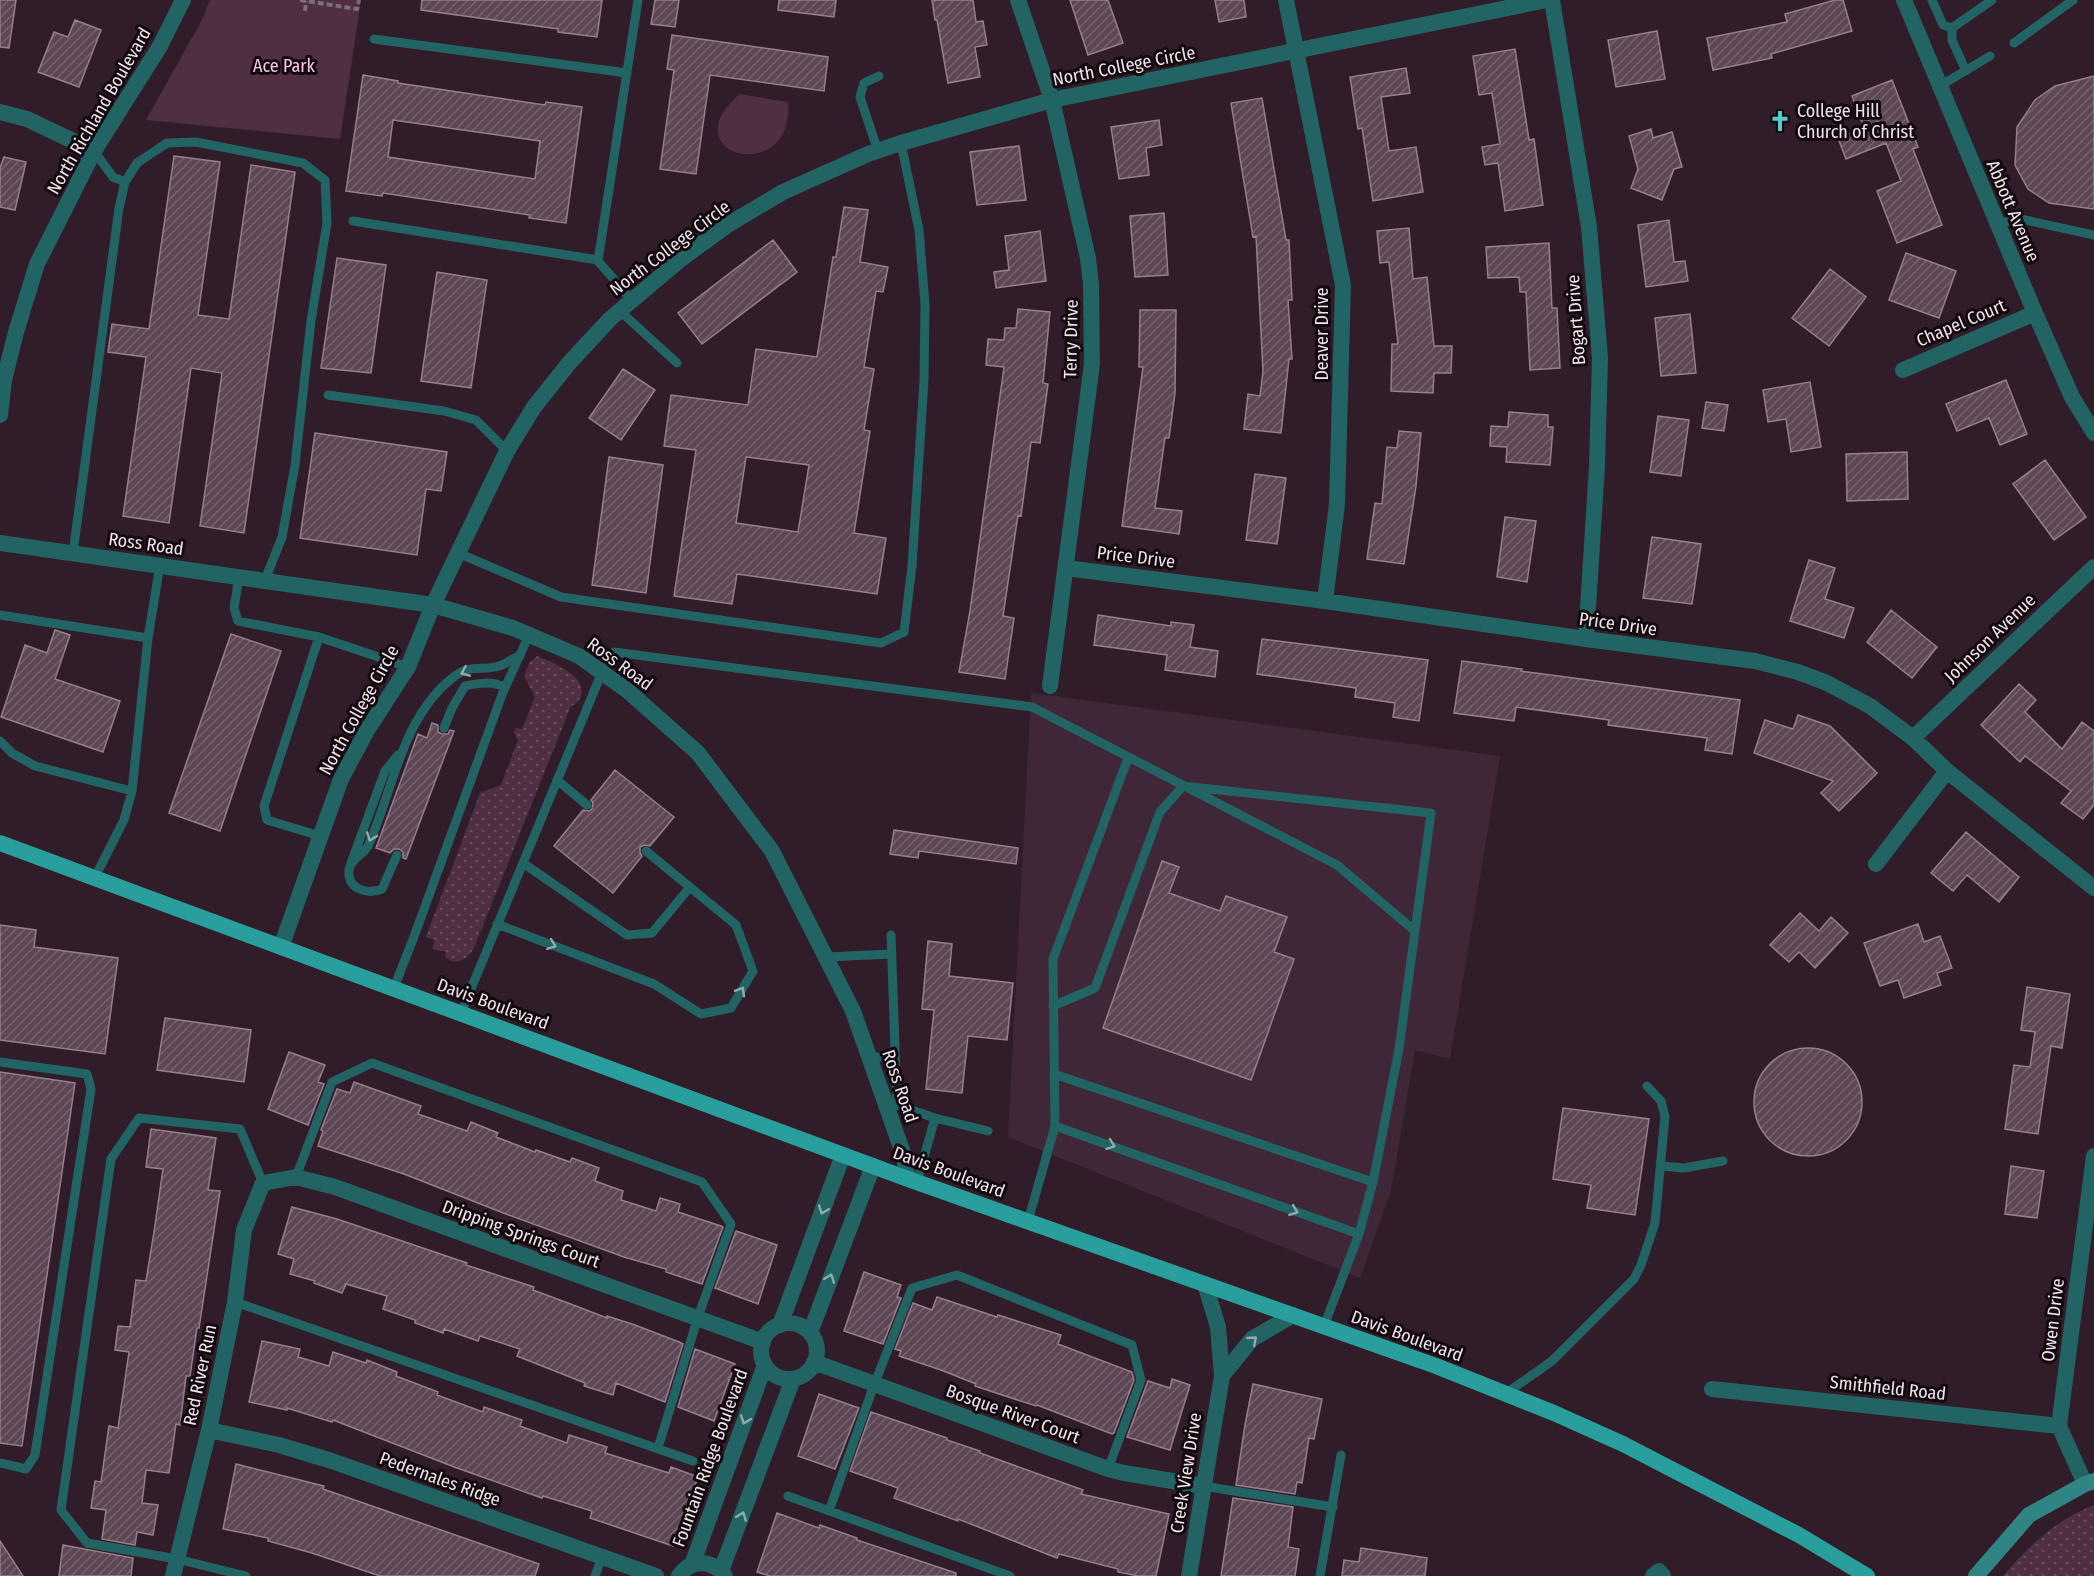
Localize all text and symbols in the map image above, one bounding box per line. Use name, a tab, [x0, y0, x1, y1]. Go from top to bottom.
street label: North Richland Boulevard	[42, 24, 156, 198]
street label: North College Circle	[1051, 41, 1197, 91]
park label: Ace Park	[253, 55, 316, 77]
place label: College Hill Church of Christ	[1797, 100, 1914, 143]
church icon: College Hill Church of Christ	[1768, 109, 1792, 133]
street label: Abbott Avenue	[1982, 157, 2044, 265]
street label: North College Circle	[606, 196, 735, 300]
street label: Bogart Drive	[1562, 274, 1590, 366]
street label: Deaver Drive	[1311, 287, 1333, 381]
street label: Chapel Court	[1913, 294, 2009, 352]
street label: Terry Drive	[1059, 299, 1083, 379]
street label: Ross Road	[107, 528, 185, 560]
street label: Price Drive	[1096, 541, 1176, 573]
street label: Johnson Avenue	[1940, 589, 2040, 687]
street label: Price Drive	[1578, 608, 1658, 640]
street label: Ross Road	[583, 633, 657, 695]
street label: North College Circle	[314, 641, 404, 779]
one-way arrow	[460, 665, 471, 677]
one-way arrow	[365, 831, 378, 842]
one-way arrow	[546, 938, 557, 950]
street label: Davis Boulevard	[434, 974, 552, 1034]
one-way arrow	[734, 987, 746, 997]
street label: Ross Road	[877, 1047, 923, 1125]
one-way arrow	[1105, 1138, 1115, 1151]
street label: Davis Boulevard	[890, 1142, 1008, 1202]
street label: Dripping Springs Court	[439, 1195, 603, 1273]
one-way arrow	[818, 1203, 830, 1214]
one-way arrow	[1288, 1204, 1299, 1217]
one-way arrow	[823, 1274, 836, 1284]
street label: Owen Drive	[2037, 1277, 2069, 1363]
street label: Davis Boulevard	[1348, 1306, 1466, 1366]
street label: Red River Run	[179, 1322, 221, 1428]
one-way arrow	[1246, 1337, 1257, 1348]
street label: Fountain Ridge Boulevard	[668, 1366, 752, 1550]
street label: Smithfield Road	[1829, 1371, 1947, 1405]
street label: Bosque River Court	[943, 1380, 1083, 1448]
street label: Creek View Drive	[1166, 1411, 1206, 1535]
one-way arrow	[740, 1414, 752, 1425]
street label: Pedernales Ridge	[376, 1447, 504, 1511]
one-way arrow	[734, 1511, 747, 1522]

